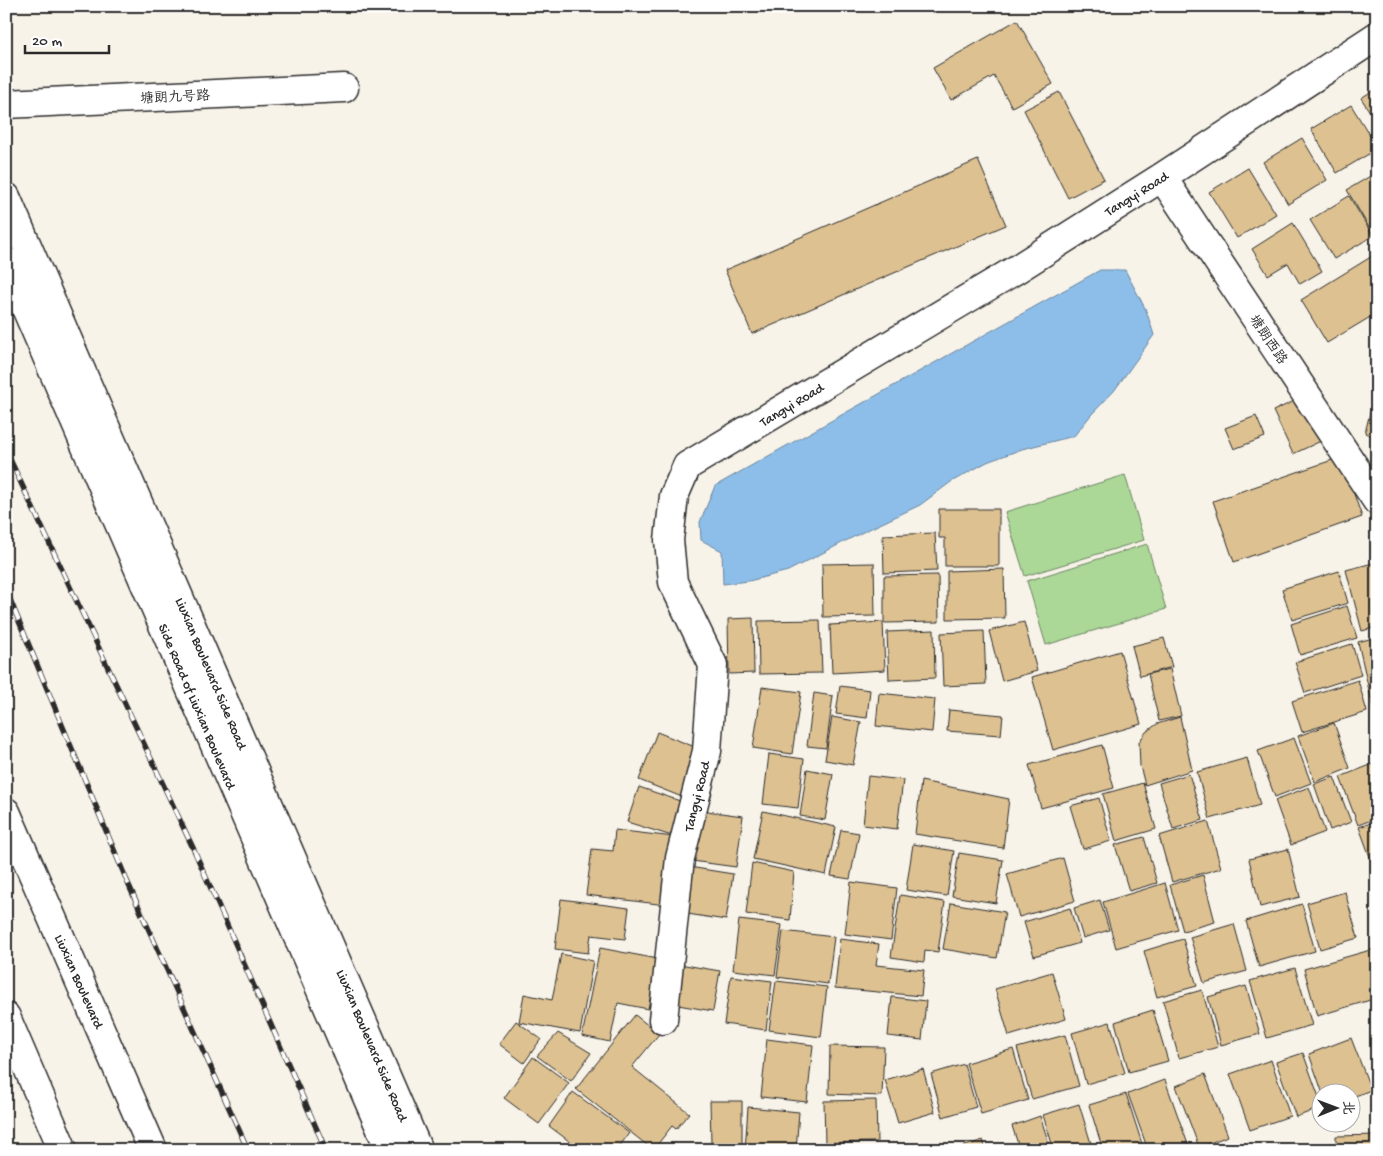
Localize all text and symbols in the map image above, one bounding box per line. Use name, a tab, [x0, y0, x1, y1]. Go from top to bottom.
scale bar	[25, 22, 109, 54]
text: 20 m	[32, 33, 62, 51]
street label: 塘朗九号路	[140, 87, 211, 109]
street label: Tangyi Road	[1102, 168, 1174, 222]
street label: 塘朗西路	[1244, 312, 1290, 368]
street label: Tangyi Road	[756, 379, 829, 432]
street label: Liuxian Boulevard Side Road	[170, 595, 250, 754]
street label: Side Road of Liuxian Boulevard	[153, 622, 239, 794]
street label: Tangyi Road	[681, 758, 716, 834]
street label: Liuxian Boulevard	[49, 932, 107, 1033]
street label: Liuxian Boulevard Side Road	[331, 967, 411, 1126]
north arrow	[1310, 1084, 1360, 1134]
text: 北	[1338, 1101, 1355, 1115]

